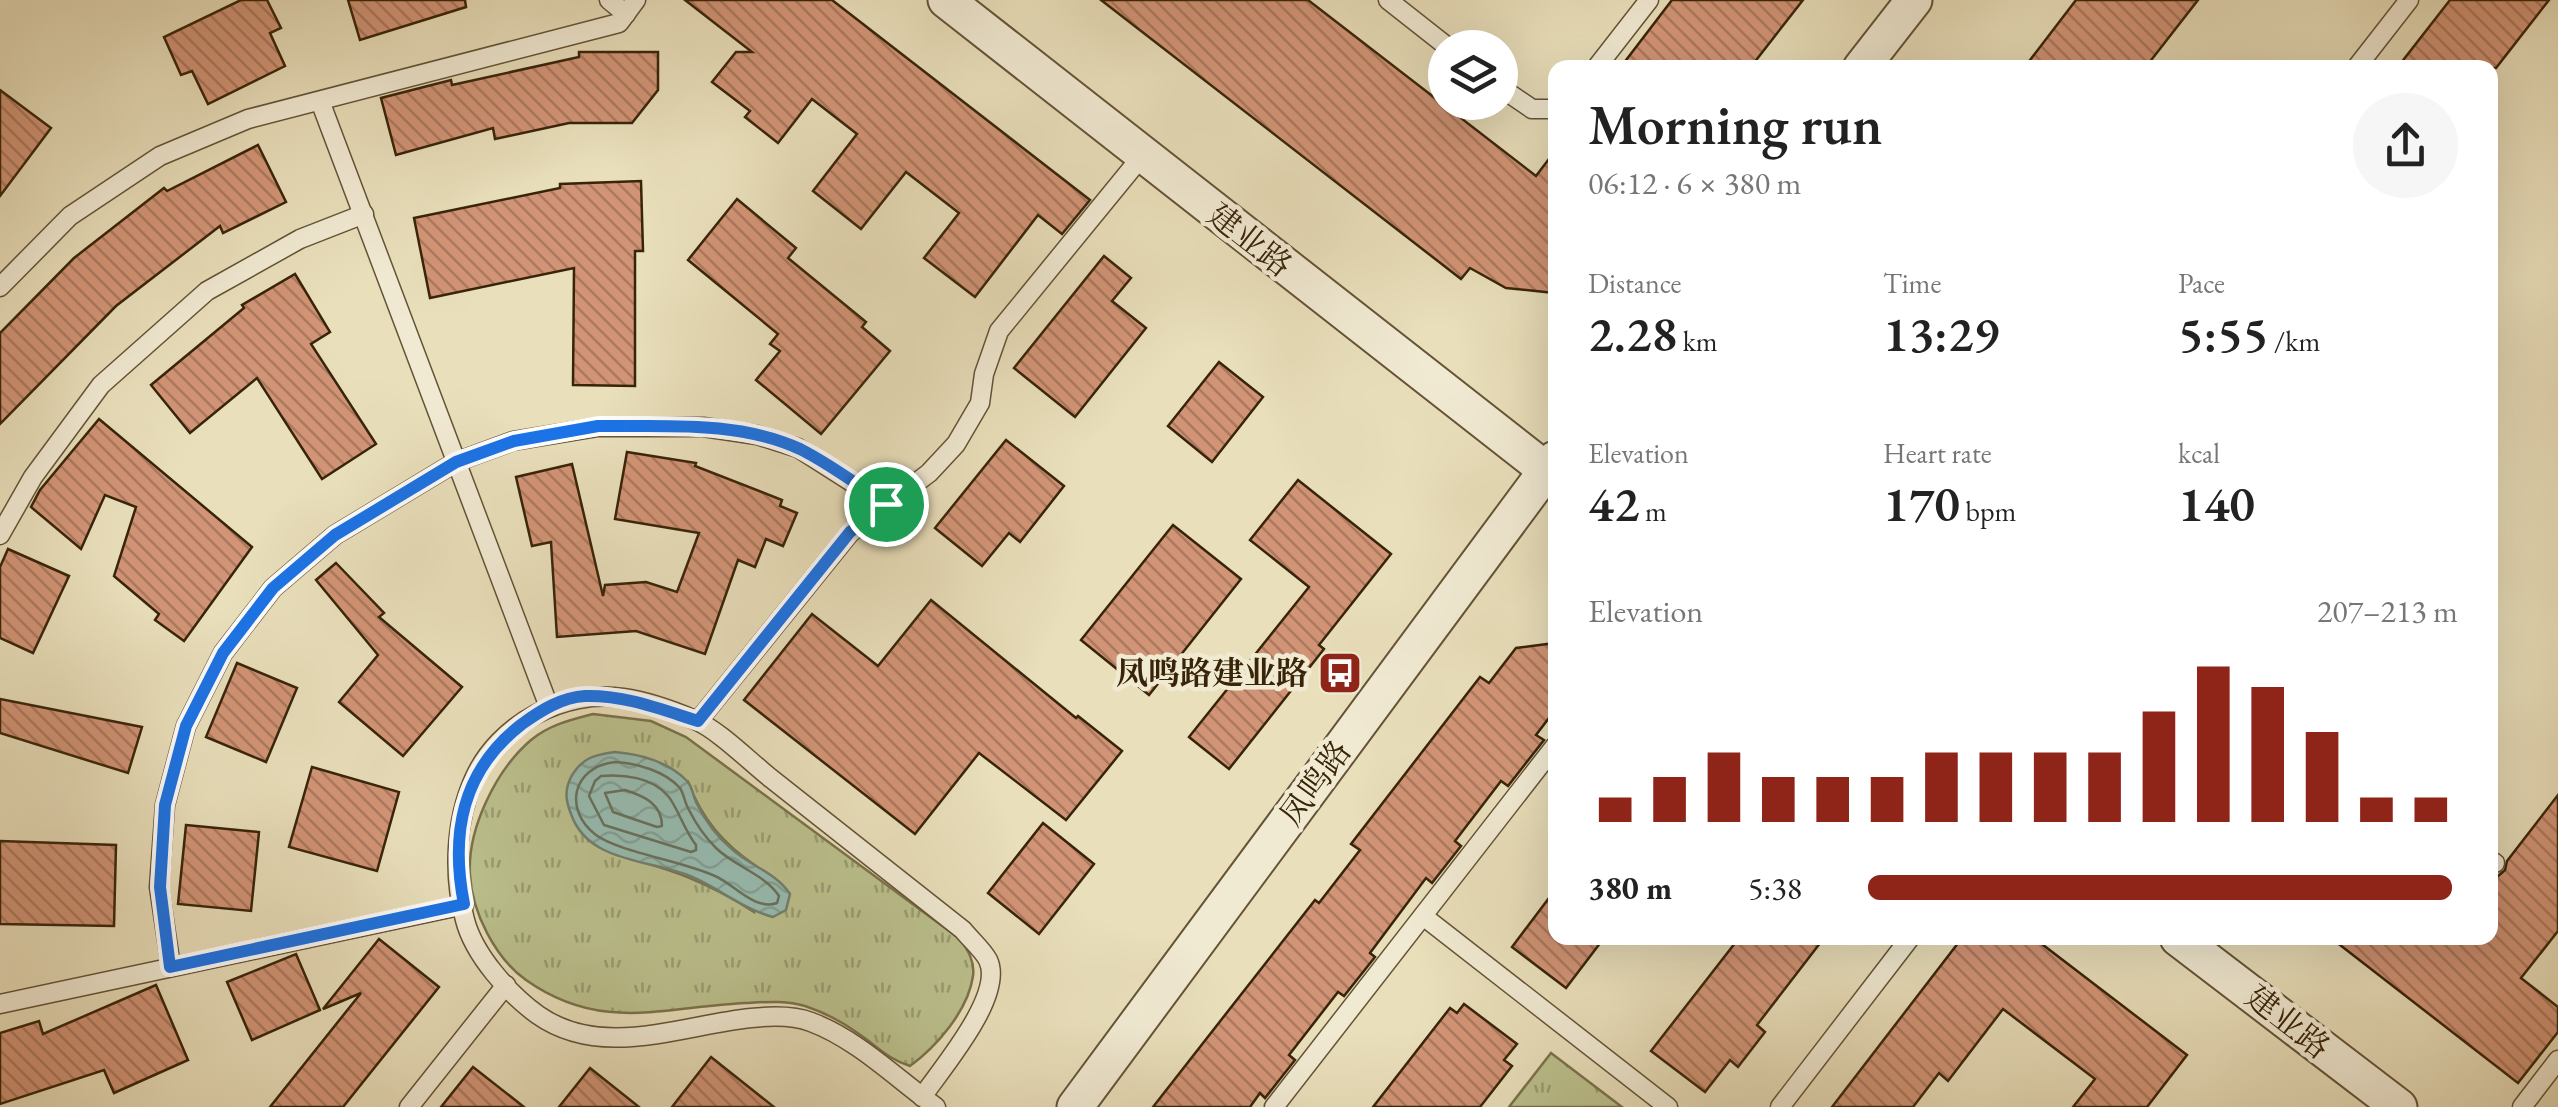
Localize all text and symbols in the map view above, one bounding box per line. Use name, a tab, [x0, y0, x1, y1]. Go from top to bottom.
map controls	[1428, 30, 1518, 120]
button: layers	[1428, 30, 1518, 120]
text: Morning run	[1588, 89, 1882, 160]
button: share	[2353, 93, 2458, 198]
text: 06:12 · 6 × 380 m	[1588, 162, 1801, 204]
street label: 建业路	[1199, 194, 1301, 286]
text: Distance	[1588, 265, 1682, 301]
text: Time	[1883, 265, 1941, 301]
text: Pace	[2178, 265, 2225, 301]
text: 2.28	[1588, 301, 1677, 366]
text: 13:29	[1883, 301, 1999, 366]
text: 5:55	[2178, 301, 2269, 366]
text: km	[1677, 323, 1718, 359]
text: /km	[2269, 323, 2320, 359]
text: Elevation	[1588, 435, 1689, 471]
text: Heart rate	[1883, 435, 1992, 471]
text: kcal	[2178, 435, 2220, 471]
pin	[844, 462, 929, 547]
text: 42	[1588, 471, 1639, 536]
text: 170	[1883, 471, 1960, 536]
text: 140	[2178, 471, 2255, 536]
icon: arrive	[859, 477, 914, 532]
text: m	[1639, 493, 1667, 529]
text: bpm	[1960, 493, 2016, 529]
text: Elevation	[1588, 590, 1703, 632]
text: 207–213 m	[2317, 590, 2458, 632]
bus stop icon: 凤鸣路建业路	[1317, 650, 1363, 696]
place label: 凤鸣路建业路	[1116, 652, 1308, 694]
street label: 凤鸣路	[1270, 732, 1360, 834]
text: 380 m	[1588, 867, 1672, 909]
text: 5:38	[1748, 867, 1802, 909]
street label: 建业路	[2237, 976, 2339, 1068]

